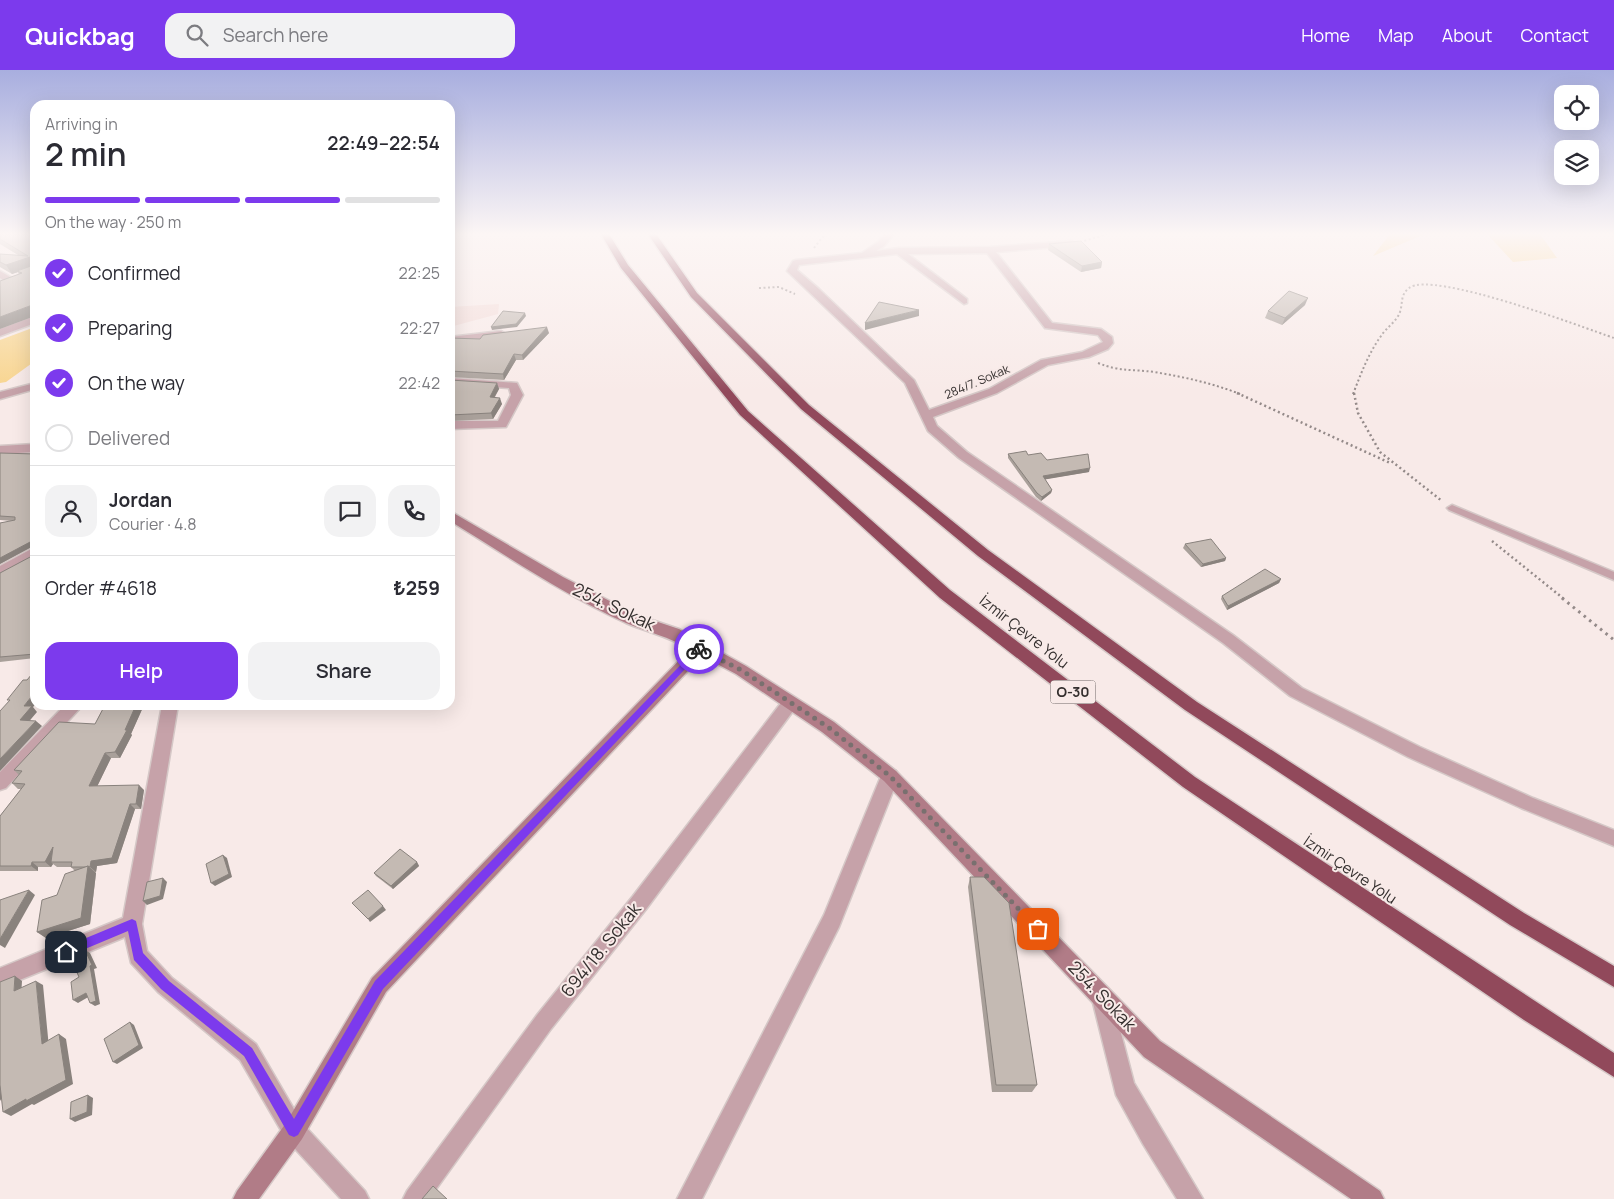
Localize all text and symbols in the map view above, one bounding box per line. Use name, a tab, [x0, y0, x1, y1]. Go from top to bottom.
search box	[165, 13, 515, 58]
text: Quickbag	[25, 19, 135, 52]
icon: search	[183, 21, 211, 49]
text: Search here	[223, 22, 328, 48]
text: Home	[1301, 23, 1350, 47]
text: Map	[1378, 23, 1414, 47]
text: About	[1442, 23, 1492, 47]
text: Contact	[1520, 23, 1589, 47]
map controls	[1554, 85, 1599, 185]
button: locate	[1554, 85, 1599, 130]
text: Arriving in	[45, 113, 118, 135]
text: 22:49–22:54	[327, 130, 440, 156]
text: 2 min	[45, 132, 127, 176]
button: layers	[1554, 140, 1599, 185]
text: On the way · 250 m	[45, 211, 181, 233]
icon: check	[45, 259, 73, 287]
text: Confirmed	[88, 260, 181, 286]
text: 22:25	[399, 262, 440, 284]
icon: check	[45, 314, 73, 342]
text: Preparing	[88, 315, 173, 341]
text: 22:27	[400, 317, 440, 339]
street label: 284/7. Sokak	[942, 360, 1013, 403]
icon: check	[45, 369, 73, 397]
text: On the way	[88, 370, 185, 396]
text: 22:42	[398, 372, 440, 394]
text: Delivered	[88, 425, 170, 451]
button: person	[45, 485, 97, 537]
button: chat	[324, 485, 376, 537]
button: phone	[388, 485, 440, 537]
text: Jordan	[109, 487, 172, 513]
text: Courier · 4.8	[109, 513, 197, 535]
text: Order #4618	[45, 575, 157, 601]
text: ₺259	[393, 575, 440, 601]
street label: 254. Sokak	[569, 576, 661, 636]
street label: İzmir Çevre Yolu	[975, 590, 1073, 673]
courier	[674, 624, 724, 674]
icon: bike	[685, 635, 713, 663]
button: Help	[45, 642, 238, 700]
button: Share	[248, 642, 440, 700]
road number: O-30	[1050, 680, 1096, 704]
street label: İzmir Çevre Yolu	[1299, 831, 1401, 909]
street label: 694/18. Sokak	[555, 896, 646, 1002]
pin	[1017, 908, 1059, 950]
icon: bag	[1024, 915, 1052, 943]
pin	[45, 931, 87, 973]
icon: home	[52, 938, 80, 966]
street label: 254. Sokak	[1063, 955, 1143, 1036]

